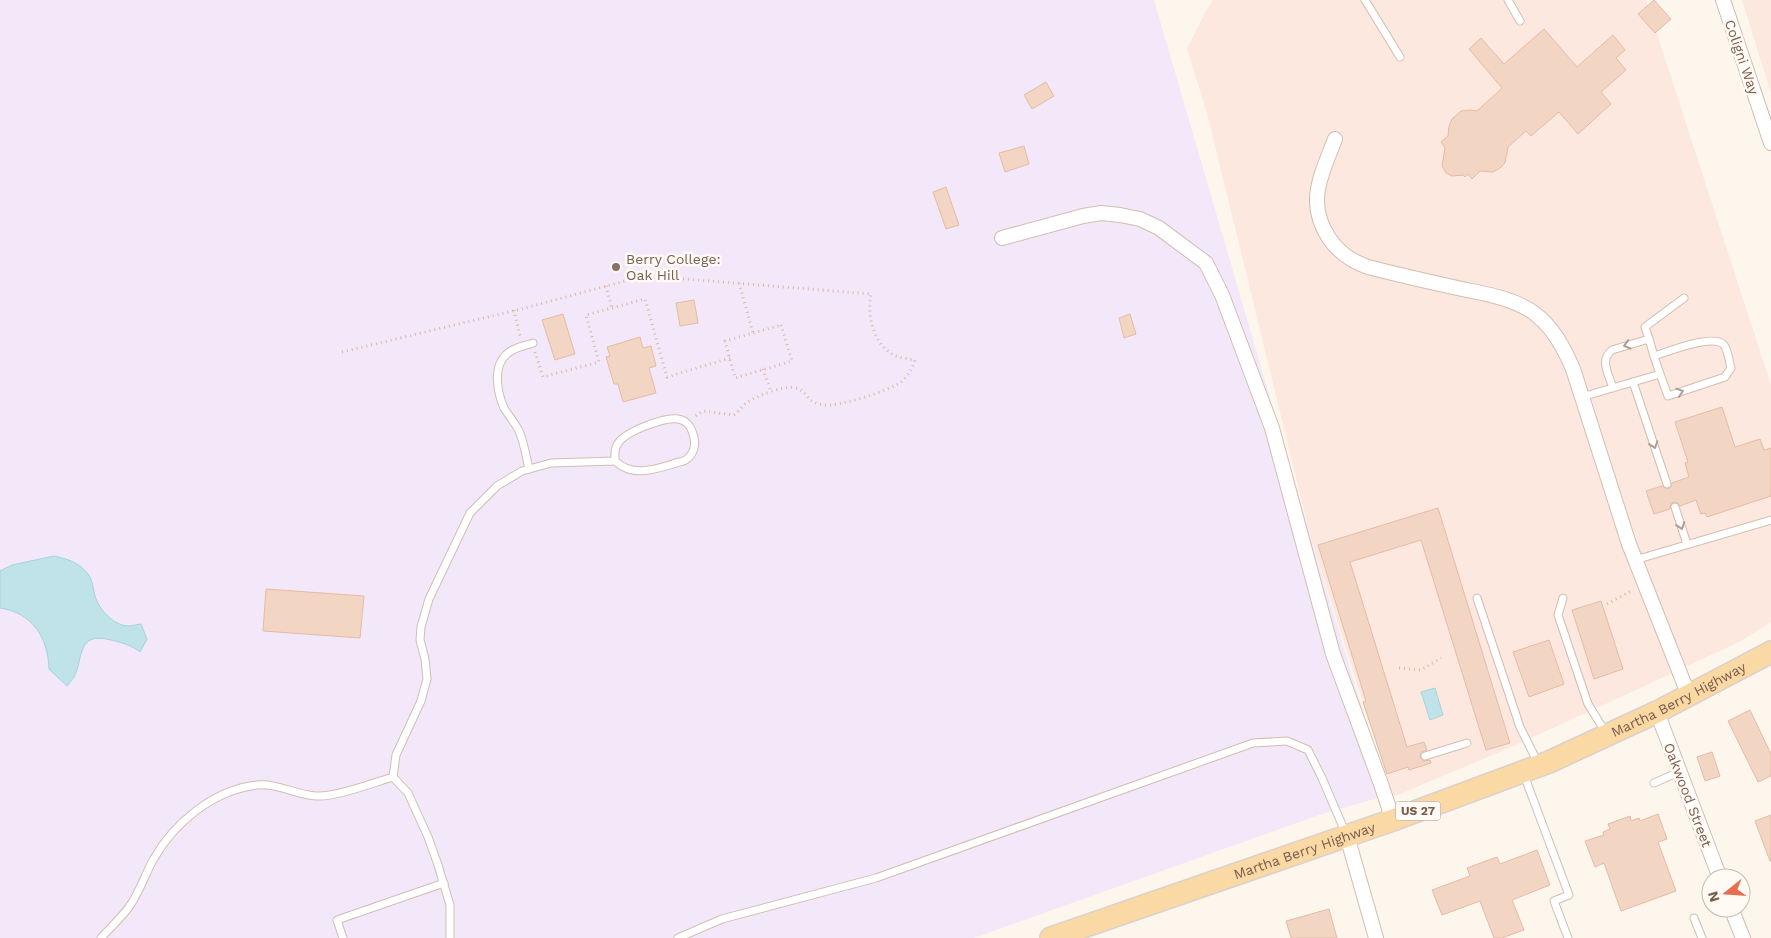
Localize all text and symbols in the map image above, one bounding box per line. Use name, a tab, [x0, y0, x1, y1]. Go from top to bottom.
street label: Coligni Way	[1722, 18, 1762, 97]
place label: Berry College: Oak Hill	[626, 251, 721, 283]
marker: Berry College: Oak Hill	[610, 261, 622, 273]
one-way arrow	[1623, 340, 1631, 350]
one-way arrow	[1675, 388, 1684, 398]
one-way arrow	[1648, 440, 1658, 448]
one-way arrow	[1675, 521, 1685, 529]
street label: Martha Berry Highway	[1609, 658, 1749, 740]
street label: Oakwood Street	[1661, 741, 1715, 849]
road number: US 27	[1396, 801, 1440, 820]
street label: Martha Berry Highway	[1231, 819, 1378, 882]
north arrow	[1701, 868, 1751, 918]
text: N	[1704, 890, 1723, 904]

